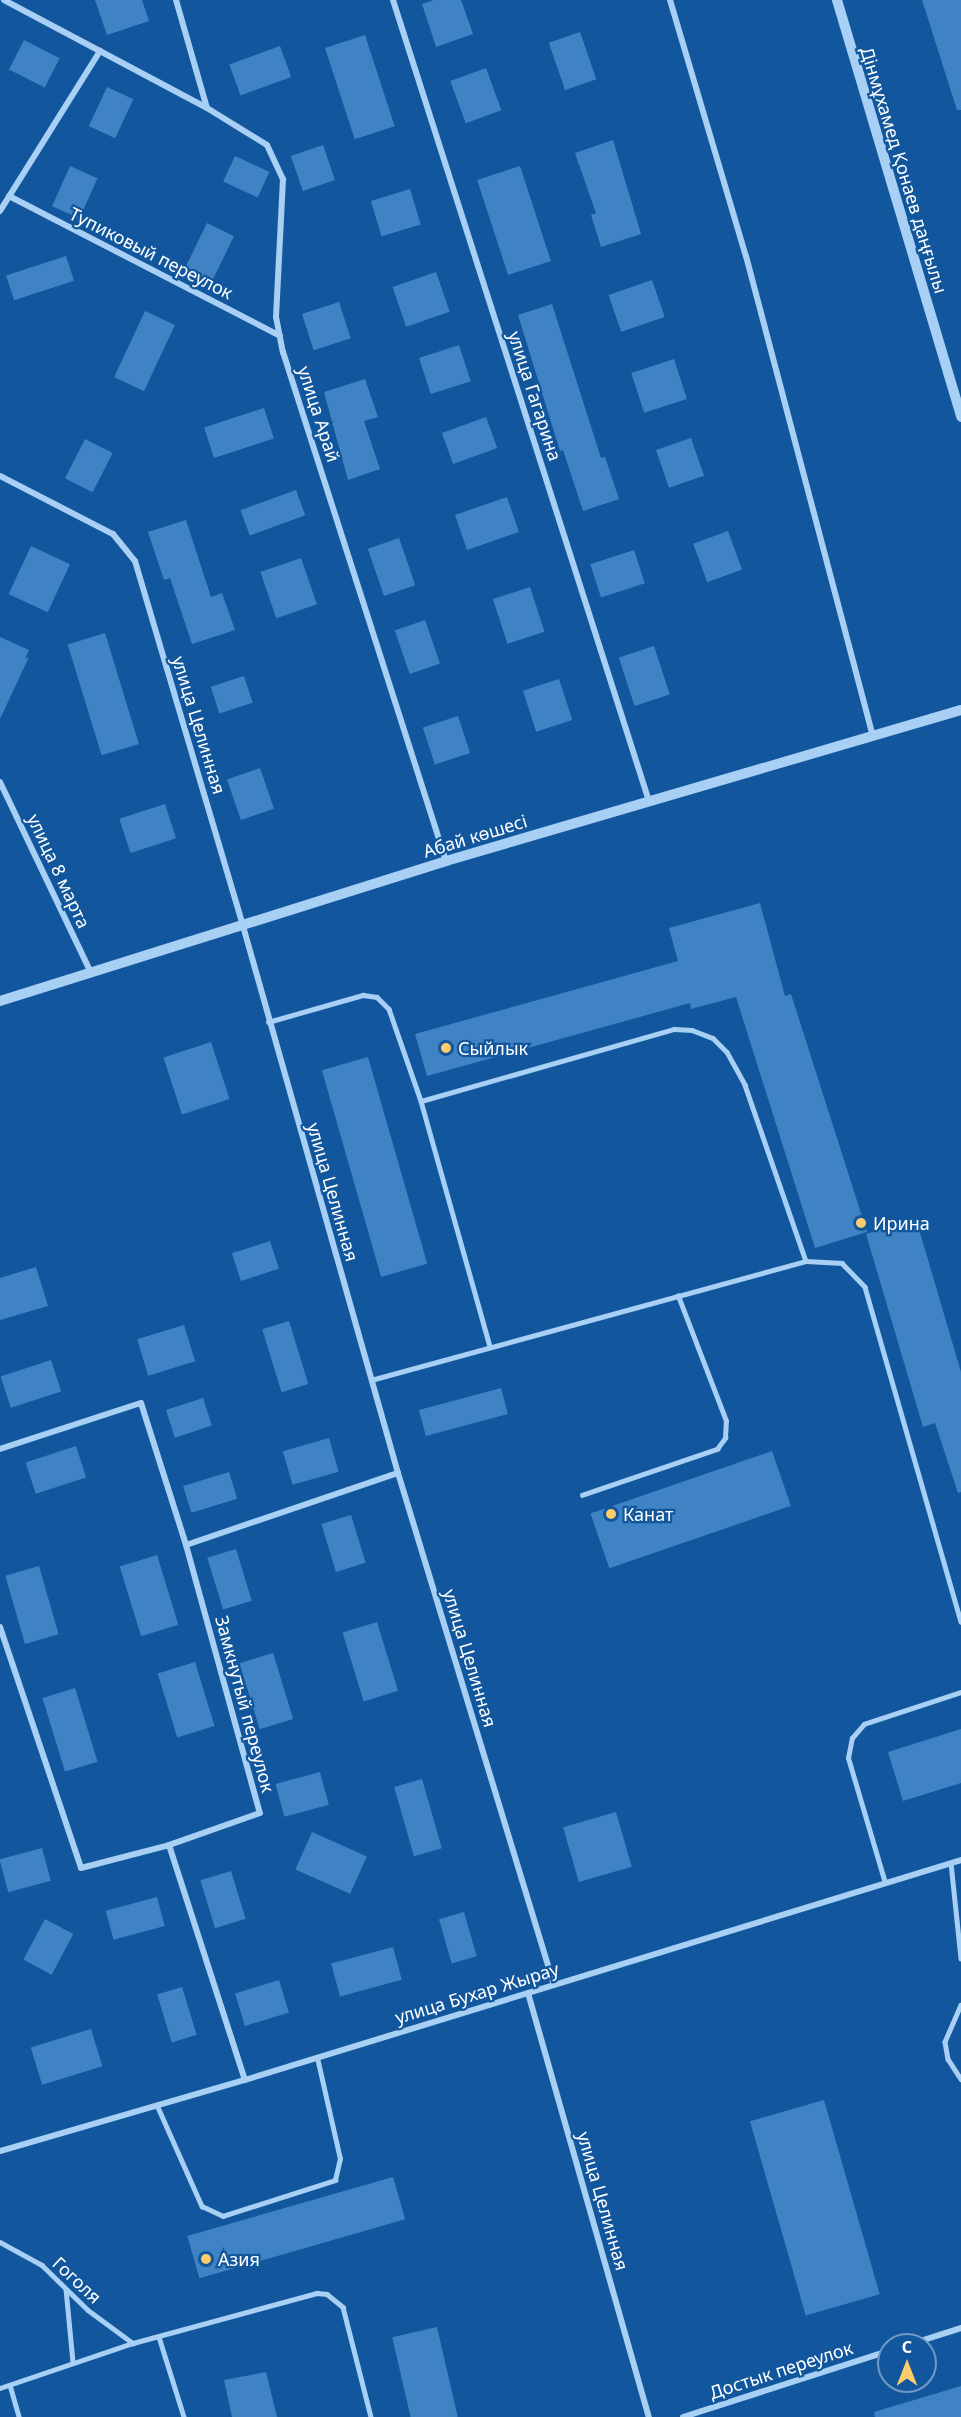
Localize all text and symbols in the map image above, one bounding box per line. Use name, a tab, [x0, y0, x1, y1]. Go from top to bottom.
street label: Дінмұхамед Қонаев даңғылы	[856, 44, 952, 296]
street label: Тупиковый переулок	[66, 202, 236, 304]
street label: улица Гагарина	[504, 328, 566, 464]
street label: улица Арай	[293, 363, 345, 465]
street label: улица Целинная	[168, 653, 230, 797]
street label: улица 8 марта	[23, 810, 95, 932]
street label: Абай көшесі	[420, 810, 530, 862]
place label: Сыйлык	[458, 1037, 528, 1059]
marker: Сыйлык	[439, 1041, 453, 1055]
street label: улица Целинная	[303, 1120, 363, 1264]
place label: Ирина	[873, 1212, 930, 1234]
marker: Ирина	[854, 1216, 868, 1230]
place label: Канат	[623, 1503, 673, 1525]
marker: Канат	[604, 1507, 618, 1521]
street label: улица Целинная	[439, 1586, 501, 1730]
street label: Замкнутый переулок	[211, 1613, 279, 1795]
street label: улица Бухар Жырау	[393, 1958, 561, 2028]
street label: улица Целинная	[573, 2129, 633, 2273]
place label: Азия	[218, 2248, 260, 2270]
street label: Гоголя	[48, 2252, 106, 2308]
marker: Азия	[199, 2252, 213, 2266]
north arrow	[877, 2333, 937, 2393]
text: С	[902, 2336, 912, 2358]
street label: Достык переулок	[707, 2337, 855, 2403]

